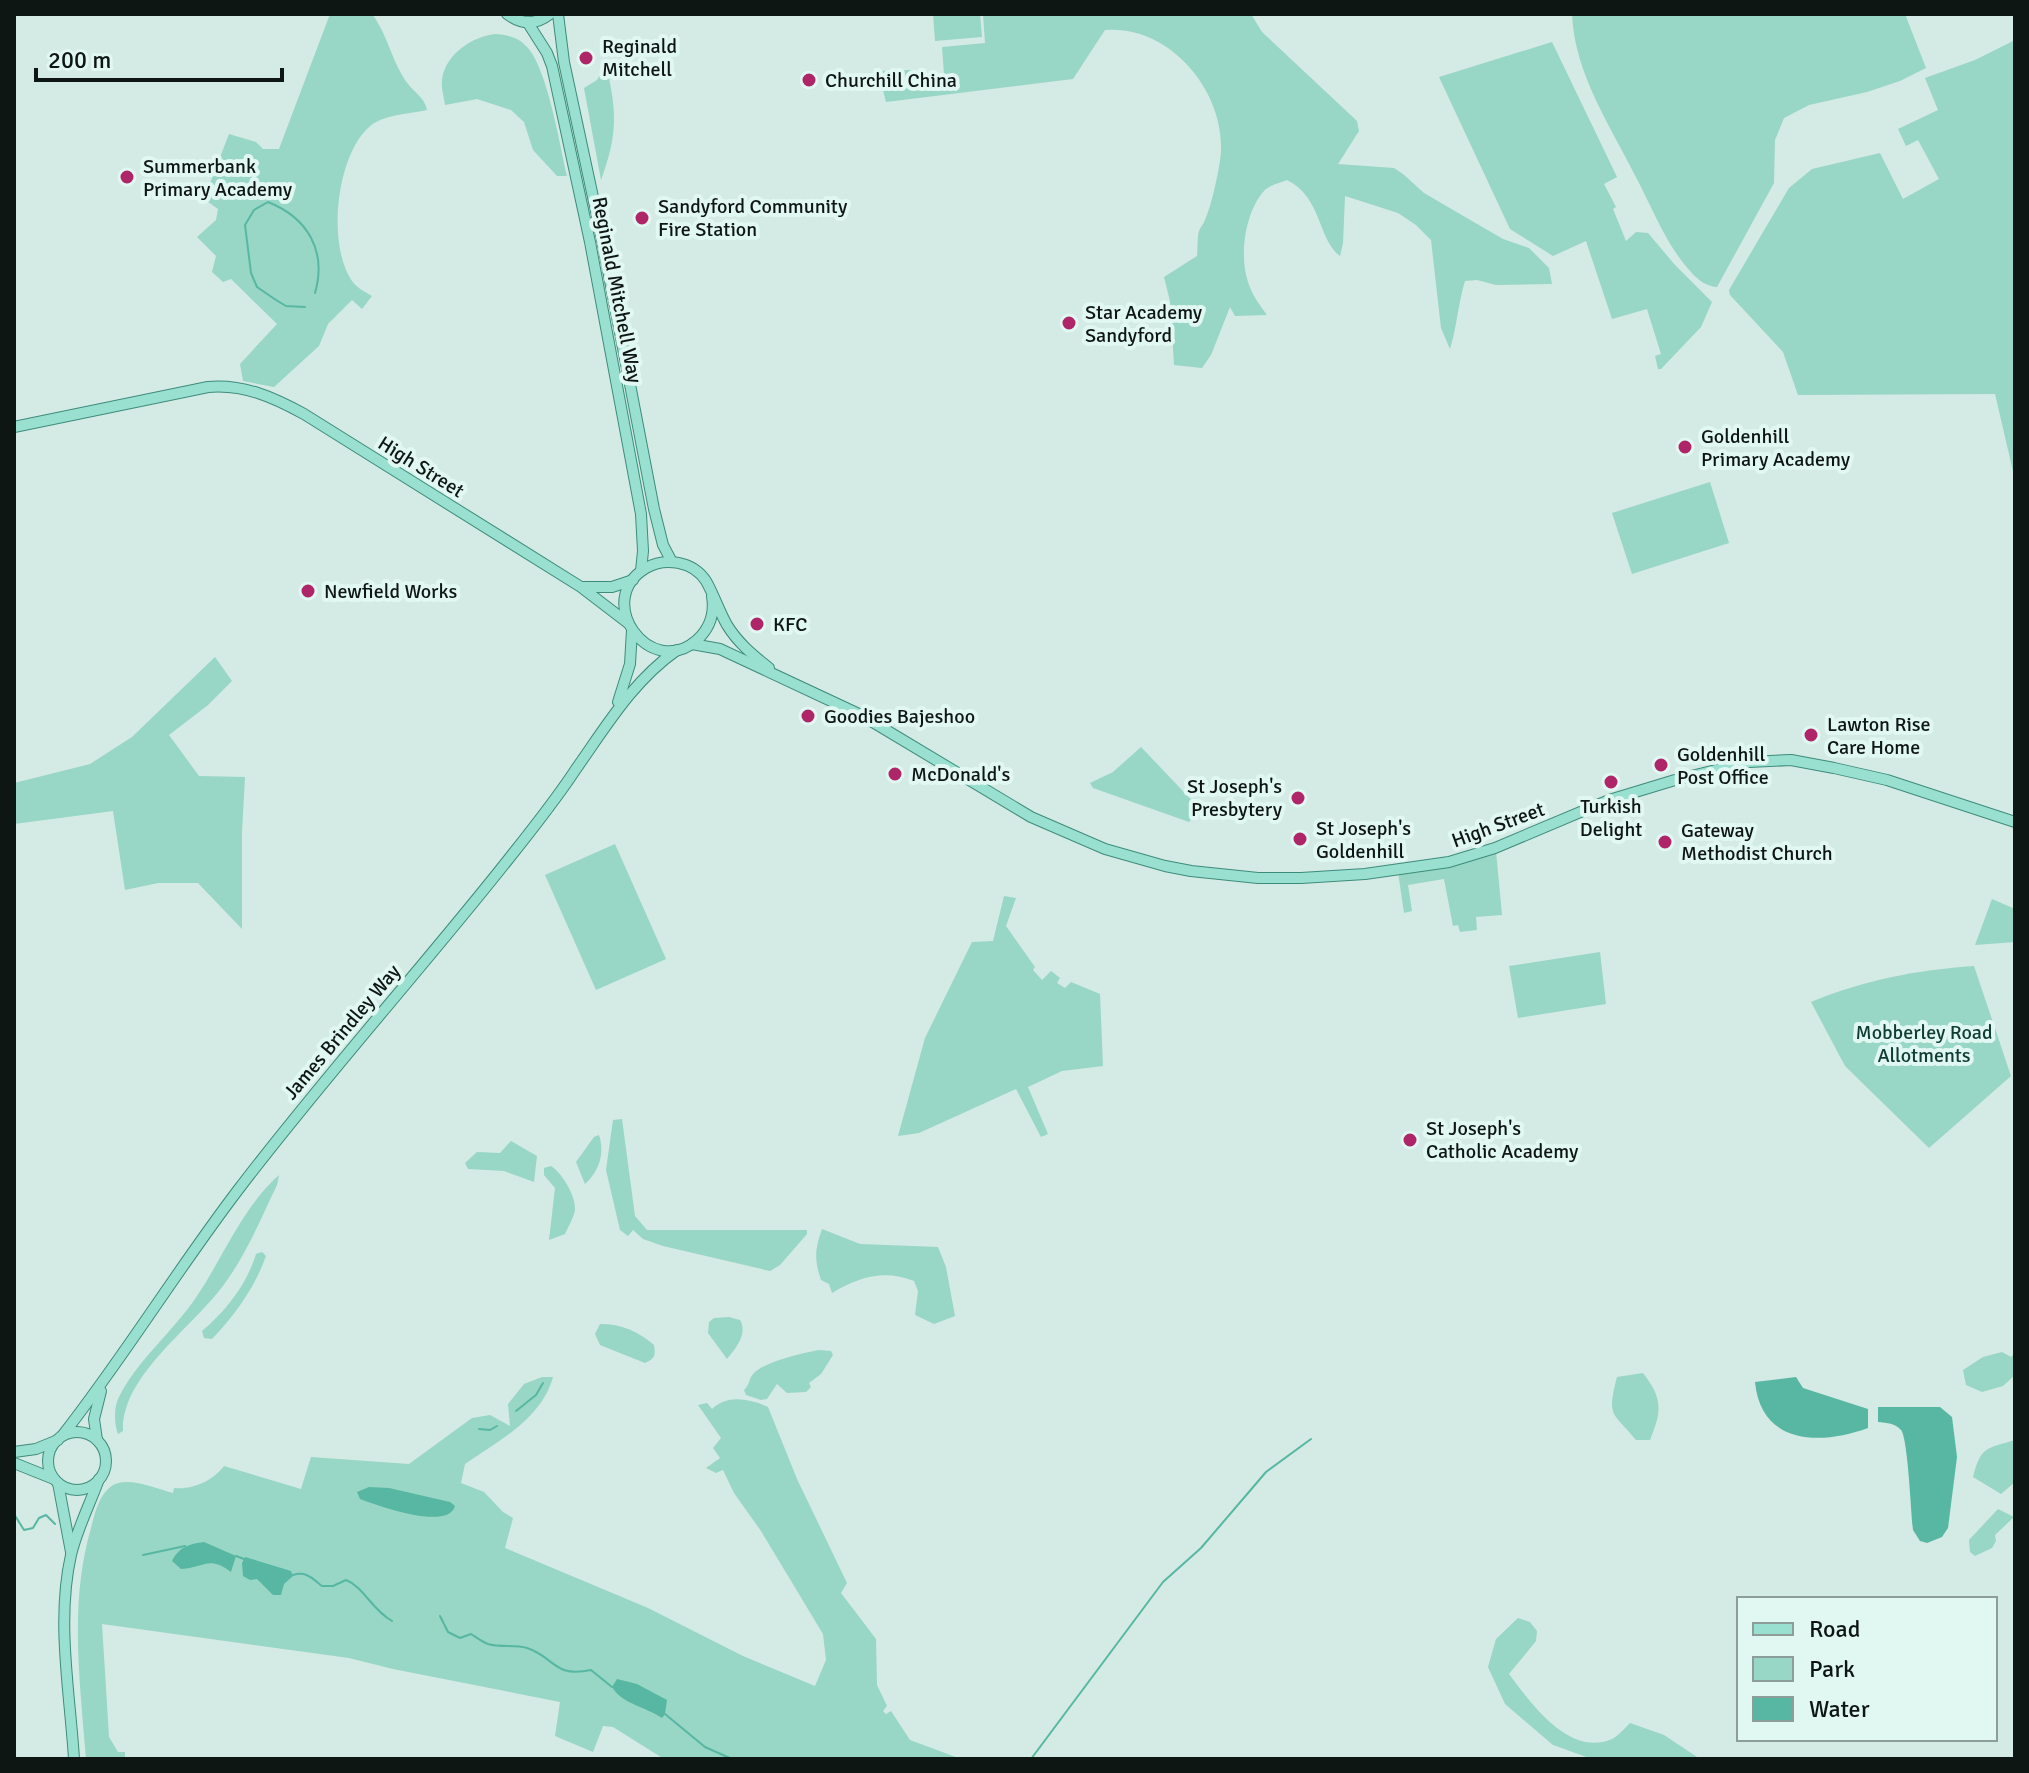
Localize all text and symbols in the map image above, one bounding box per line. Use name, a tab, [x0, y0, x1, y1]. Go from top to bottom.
scale bar	[36, 32, 282, 82]
place label: Reginald Mitchell	[602, 34, 677, 82]
text: 200 m	[48, 45, 111, 75]
marker: Reginald Mitchell	[577, 49, 595, 67]
place label: Churchill China	[825, 68, 957, 93]
marker: Churchill China	[800, 71, 818, 89]
place label: Summerbank Primary Academy	[143, 154, 293, 202]
marker: Summerbank Primary Academy	[118, 168, 136, 186]
place label: Sandyford Community Fire Station	[658, 194, 848, 242]
street label: Reginald Mitchell Way	[587, 195, 647, 386]
marker: Sandyford Community Fire Station	[633, 209, 651, 227]
place label: Star Academy Sandyford	[1085, 300, 1203, 348]
marker: Star Academy Sandyford	[1060, 314, 1078, 332]
place label: Goldenhill Primary Academy	[1701, 424, 1851, 472]
street label: High Street	[373, 431, 469, 503]
marker: Goldenhill Primary Academy	[1676, 438, 1694, 456]
place label: Newfield Works	[324, 579, 457, 604]
marker: Newfield Works	[299, 582, 317, 600]
place label: KFC	[773, 612, 807, 637]
marker: KFC	[748, 615, 766, 633]
place label: Goodies Bajeshoo	[824, 704, 975, 729]
marker: Goodies Bajeshoo	[799, 707, 817, 725]
place label: Lawton Rise Care Home	[1827, 712, 1931, 760]
marker: Lawton Rise Care Home	[1802, 726, 1820, 744]
place label: Goldenhill Post Office	[1677, 742, 1769, 790]
marker: Goldenhill Post Office	[1652, 756, 1670, 774]
place label: McDonald's	[911, 762, 1010, 787]
marker: McDonald's	[886, 765, 904, 783]
marker: Turkish Delight	[1602, 773, 1620, 791]
place label: St Joseph's Presbytery	[1187, 774, 1283, 822]
marker: St Joseph's Presbytery	[1289, 789, 1307, 807]
place label: Turkish Delight	[1580, 794, 1642, 842]
street label: High Street	[1448, 797, 1548, 853]
place label: St Joseph's Goldenhill	[1316, 816, 1411, 864]
place label: Gateway Methodist Church	[1681, 818, 1833, 866]
marker: St Joseph's Goldenhill	[1291, 830, 1309, 848]
marker: Gateway Methodist Church	[1656, 833, 1674, 851]
street label: James Brindley Way	[278, 959, 406, 1105]
park label: Mobberley Road Allotments	[1855, 1020, 1993, 1068]
place label: St Joseph's Catholic Academy	[1426, 1116, 1579, 1164]
marker: St Joseph's Catholic Academy	[1401, 1131, 1419, 1149]
legend	[1737, 1597, 1997, 1741]
text: Road	[1809, 1614, 1860, 1644]
text: Park	[1809, 1654, 1855, 1684]
text: Water	[1809, 1694, 1870, 1724]

